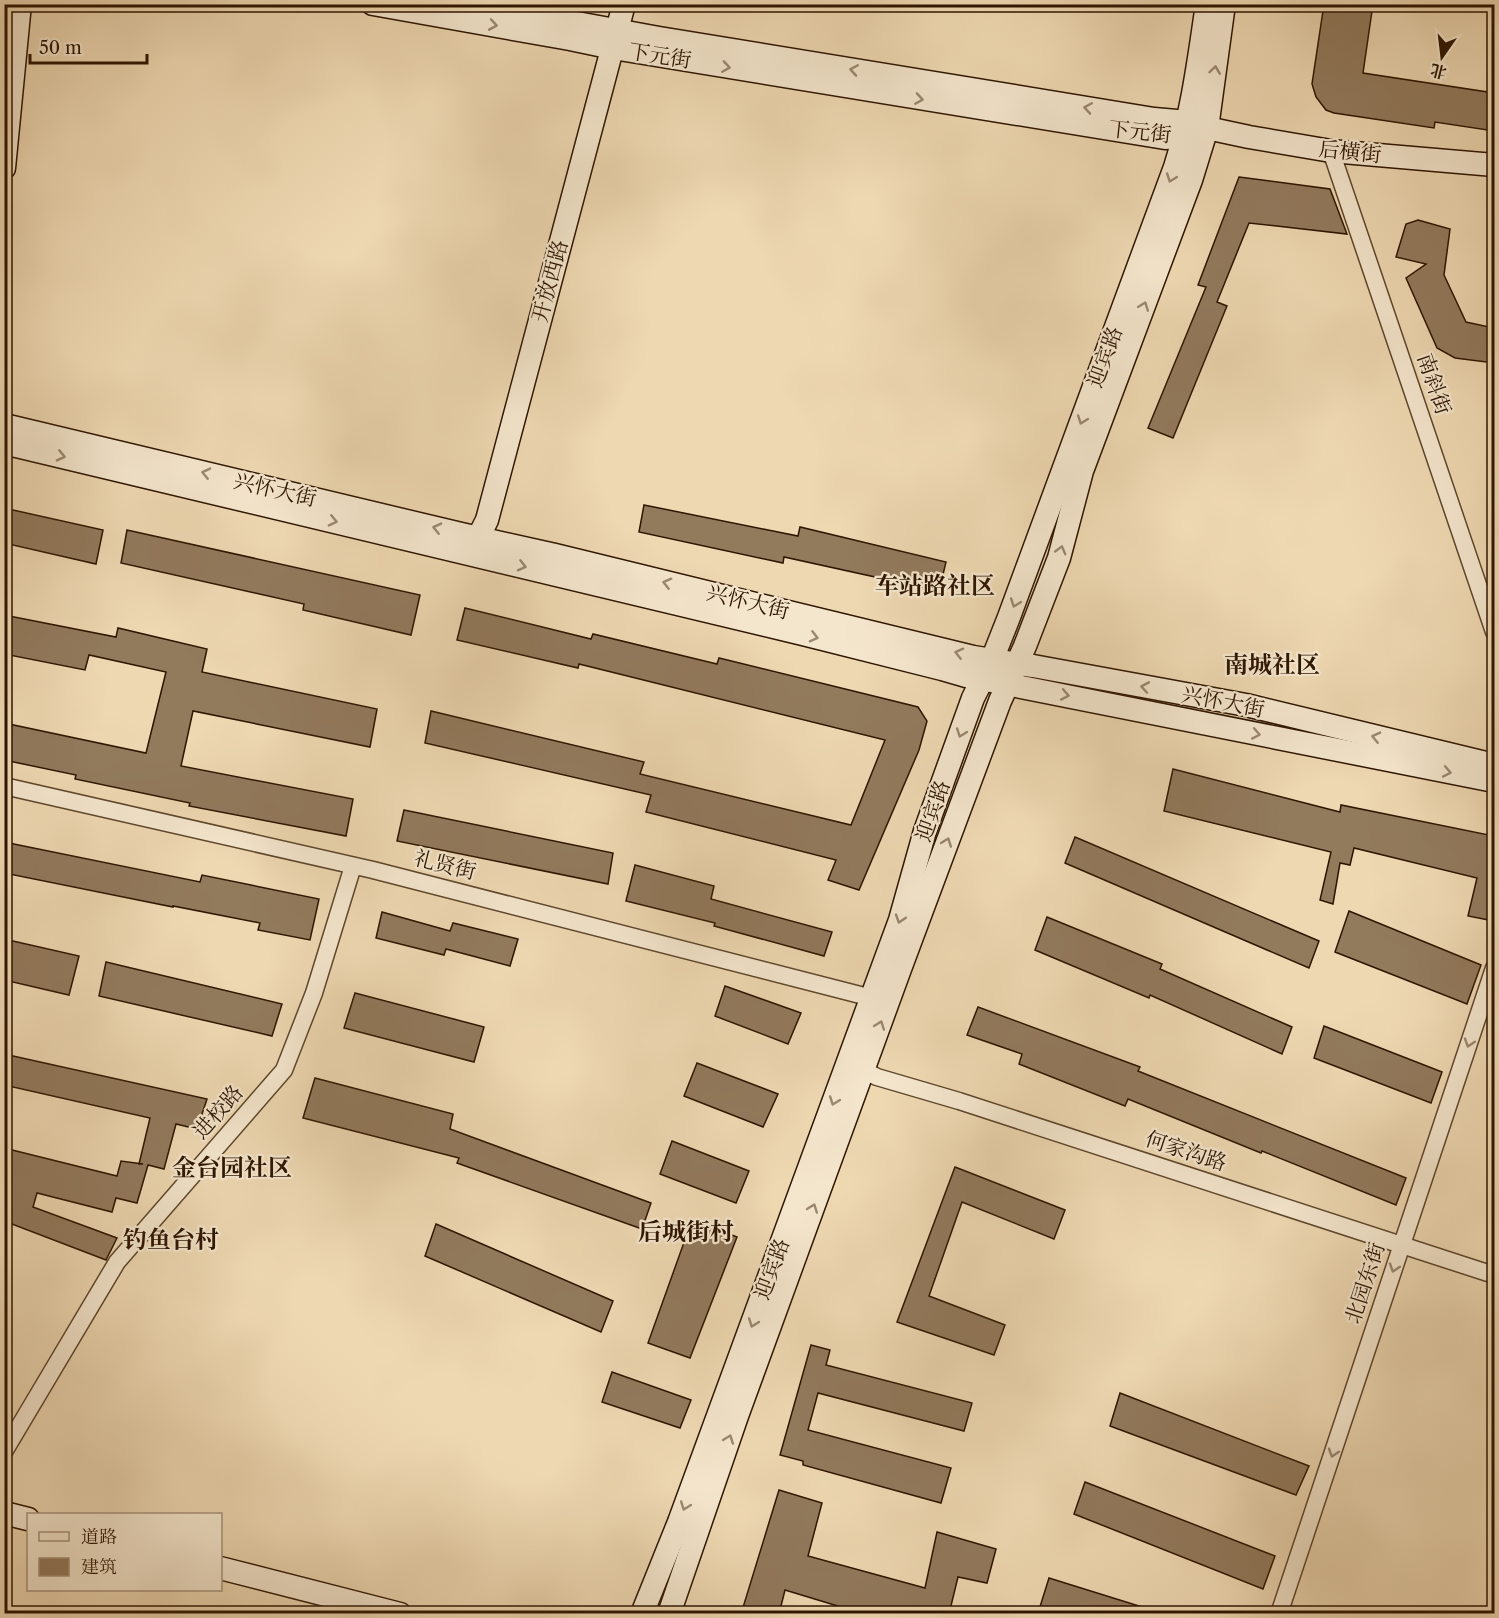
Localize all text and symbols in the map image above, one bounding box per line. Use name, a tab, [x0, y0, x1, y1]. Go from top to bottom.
one-way arrow	[488, 19, 498, 31]
scale bar	[30, 27, 147, 65]
north arrow	[1412, 27, 1472, 87]
text: 50 m	[39, 37, 82, 59]
street label: 下元街	[627, 38, 693, 73]
one-way arrow	[722, 60, 731, 72]
text: 北	[1428, 60, 1449, 83]
one-way arrow	[850, 64, 860, 77]
one-way arrow	[1208, 65, 1220, 75]
one-way arrow	[913, 92, 923, 105]
one-way arrow	[1084, 102, 1094, 115]
street label: 下元街	[1107, 116, 1173, 147]
street label: 后横街	[1317, 136, 1383, 167]
one-way arrow	[1165, 172, 1178, 183]
street label: 开放西路	[527, 237, 572, 325]
one-way arrow	[1136, 301, 1149, 312]
street label: 迎宾路	[1082, 323, 1127, 391]
street label: 南斜街	[1412, 350, 1457, 418]
one-way arrow	[1076, 414, 1089, 425]
one-way arrow	[56, 449, 66, 462]
one-way arrow	[201, 468, 211, 481]
street label: 兴怀大街	[231, 468, 319, 511]
one-way arrow	[328, 513, 338, 526]
one-way arrow	[432, 522, 442, 535]
one-way arrow	[1054, 546, 1067, 556]
one-way arrow	[517, 559, 527, 572]
district label: 车站路社区	[875, 571, 995, 600]
one-way arrow	[663, 577, 673, 590]
street label: 兴怀大街	[704, 579, 792, 624]
one-way arrow	[1009, 597, 1022, 608]
one-way arrow	[809, 629, 819, 642]
one-way arrow	[954, 648, 964, 661]
district label: 南城社区	[1224, 650, 1320, 679]
one-way arrow	[1140, 681, 1150, 694]
street label: 兴怀大街	[1179, 681, 1267, 722]
one-way arrow	[1059, 688, 1069, 701]
one-way arrow	[955, 727, 968, 738]
one-way arrow	[1251, 727, 1261, 740]
one-way arrow	[1372, 731, 1382, 744]
one-way arrow	[1442, 765, 1452, 778]
street label: 迎宾路	[910, 777, 955, 845]
one-way arrow	[940, 838, 953, 848]
street label: 礼贤街	[412, 845, 479, 884]
one-way arrow	[895, 913, 908, 924]
one-way arrow	[872, 1020, 885, 1031]
one-way arrow	[1464, 1037, 1477, 1048]
street label: 进校路	[188, 1080, 248, 1144]
one-way arrow	[829, 1095, 842, 1106]
street label: 何家沟路	[1142, 1126, 1230, 1175]
district label: 金台园社区	[172, 1153, 292, 1182]
one-way arrow	[805, 1204, 818, 1214]
district label: 后城街村	[638, 1217, 734, 1246]
district label: 钓鱼台村	[123, 1225, 219, 1254]
street label: 迎宾路	[749, 1235, 794, 1303]
street label: 北园东街	[1340, 1239, 1389, 1327]
one-way arrow	[1389, 1262, 1402, 1273]
one-way arrow	[747, 1317, 760, 1328]
one-way arrow	[721, 1434, 734, 1445]
one-way arrow	[1327, 1447, 1340, 1458]
one-way arrow	[680, 1500, 693, 1511]
legend	[27, 1513, 222, 1591]
text: 道路	[81, 1526, 117, 1548]
text: 建筑	[81, 1556, 117, 1578]

